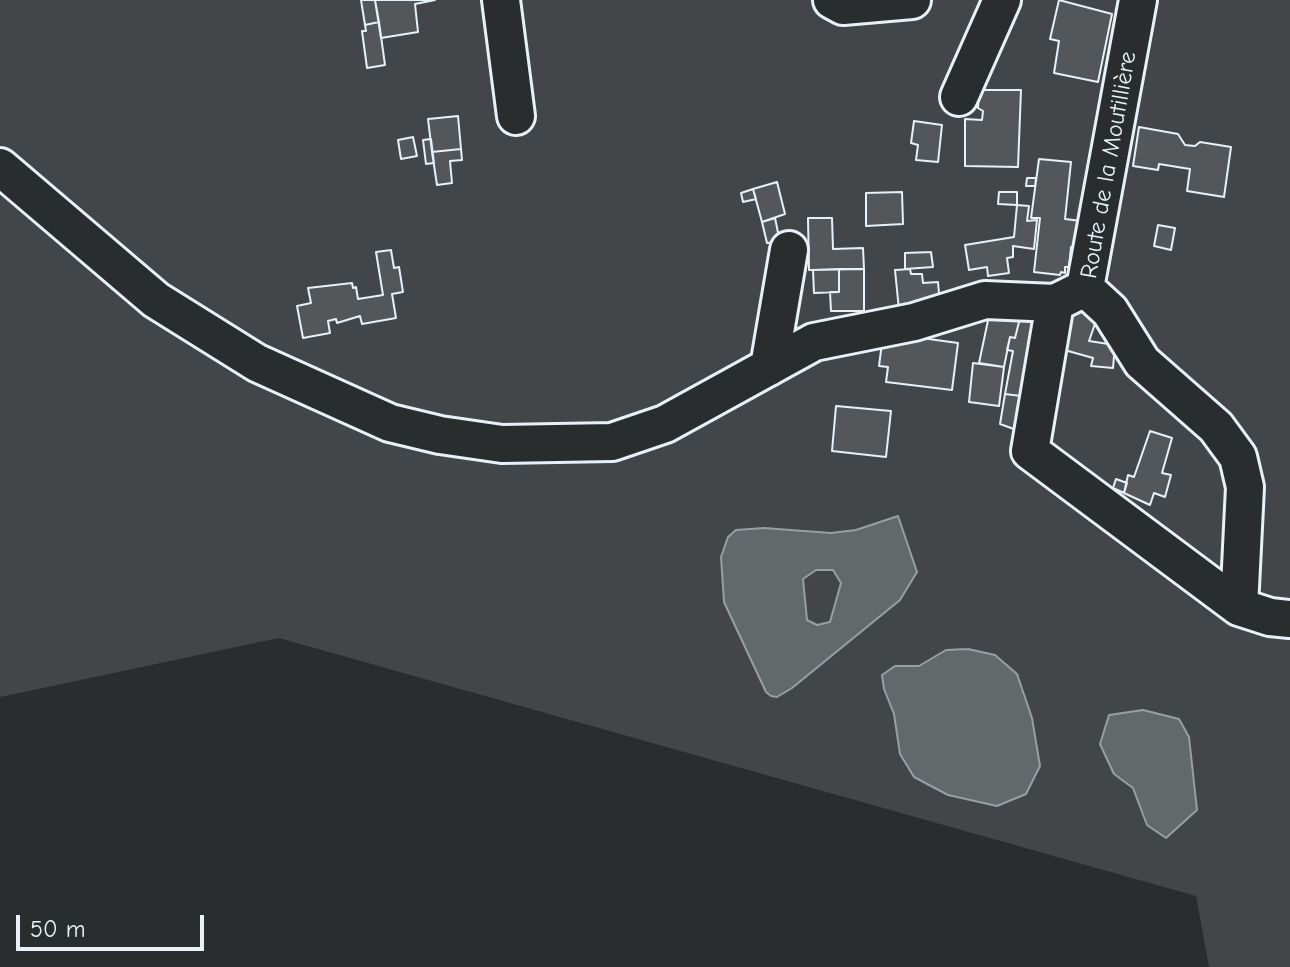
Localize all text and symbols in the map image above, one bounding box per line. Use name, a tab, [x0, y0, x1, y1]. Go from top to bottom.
street label: Route de la Moutillière	[1075, 49, 1143, 281]
scale bar	[20, 899, 208, 949]
text: 50 m	[30, 915, 86, 943]

